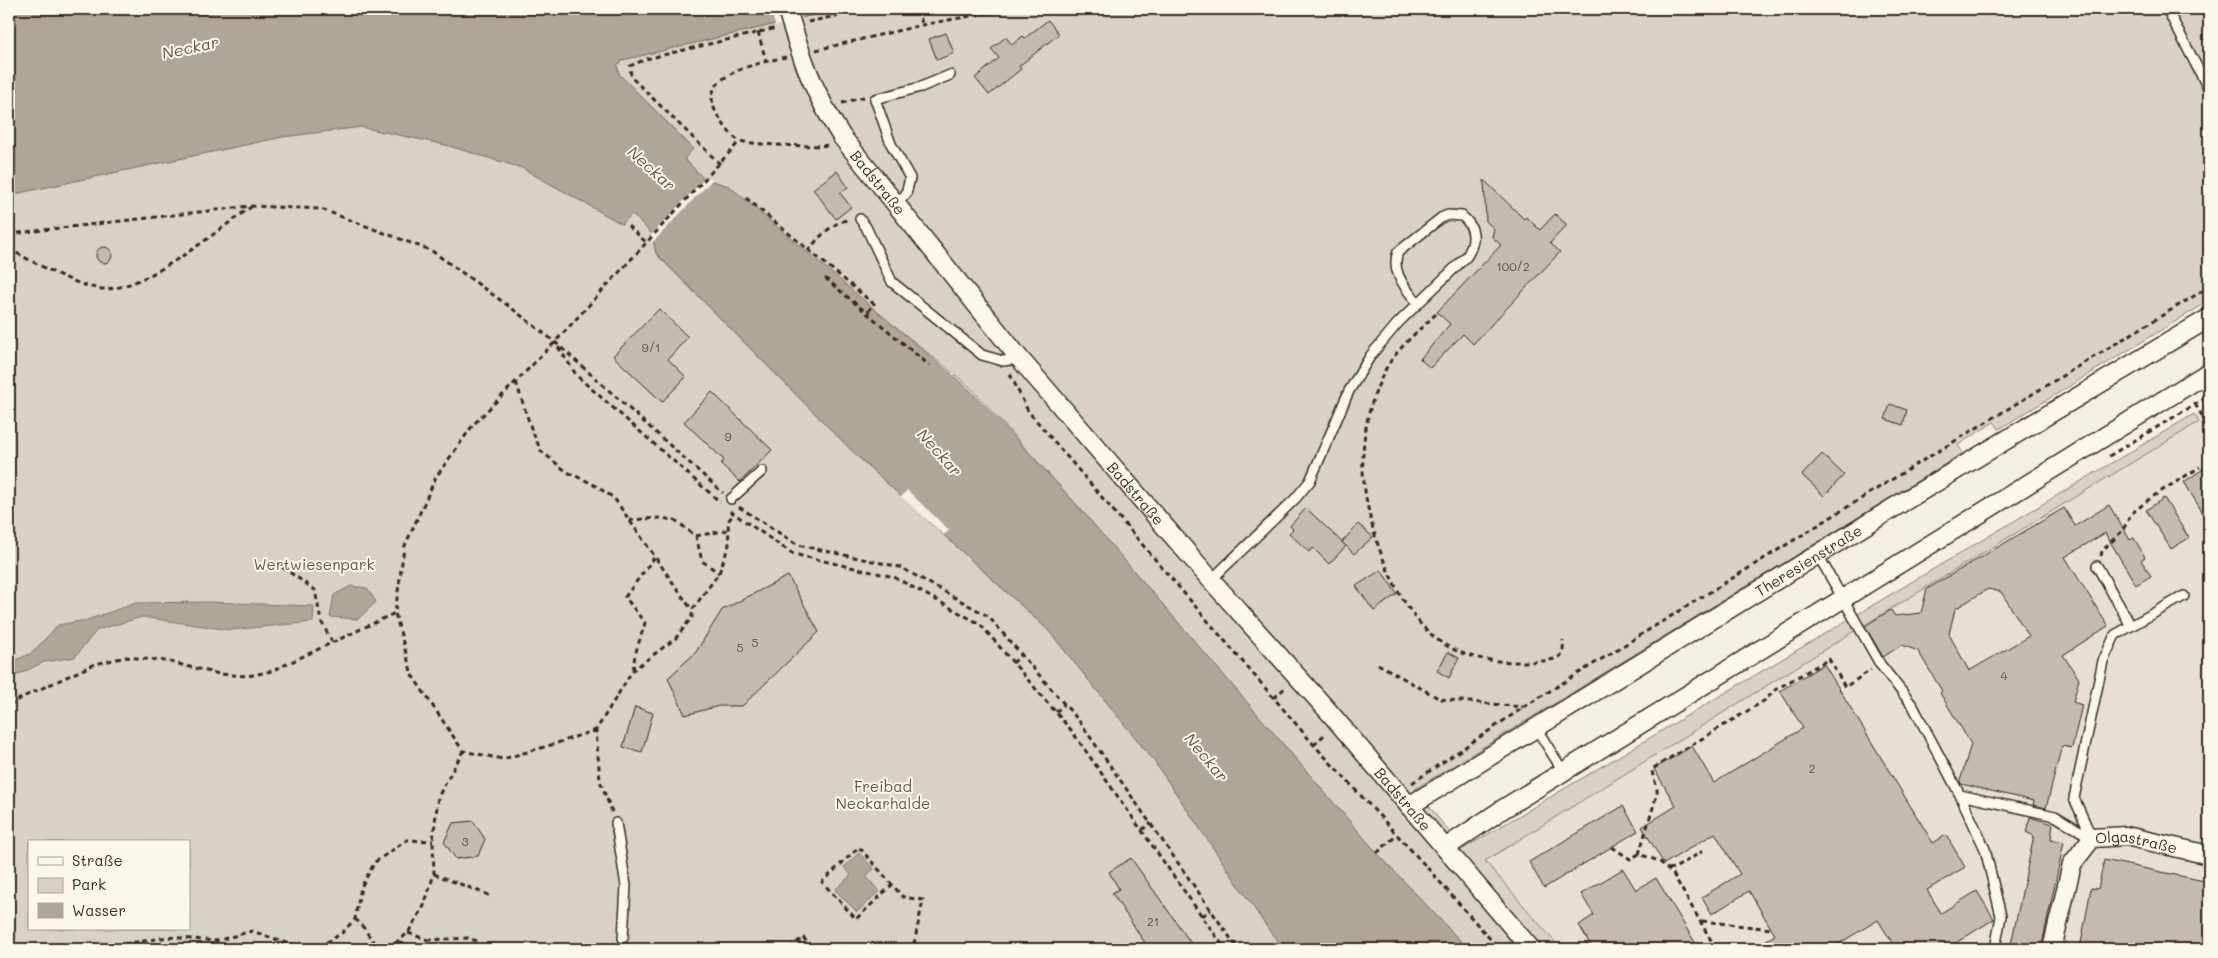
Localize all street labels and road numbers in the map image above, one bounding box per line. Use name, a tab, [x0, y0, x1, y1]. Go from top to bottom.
street label: Badstraße	[846, 146, 910, 219]
street label: Badstraße	[1103, 457, 1169, 529]
street label: Theresienstraße	[1751, 520, 1866, 601]
street label: Badstraße	[1370, 763, 1436, 835]
street label: Olgastraße	[2095, 826, 2179, 857]

